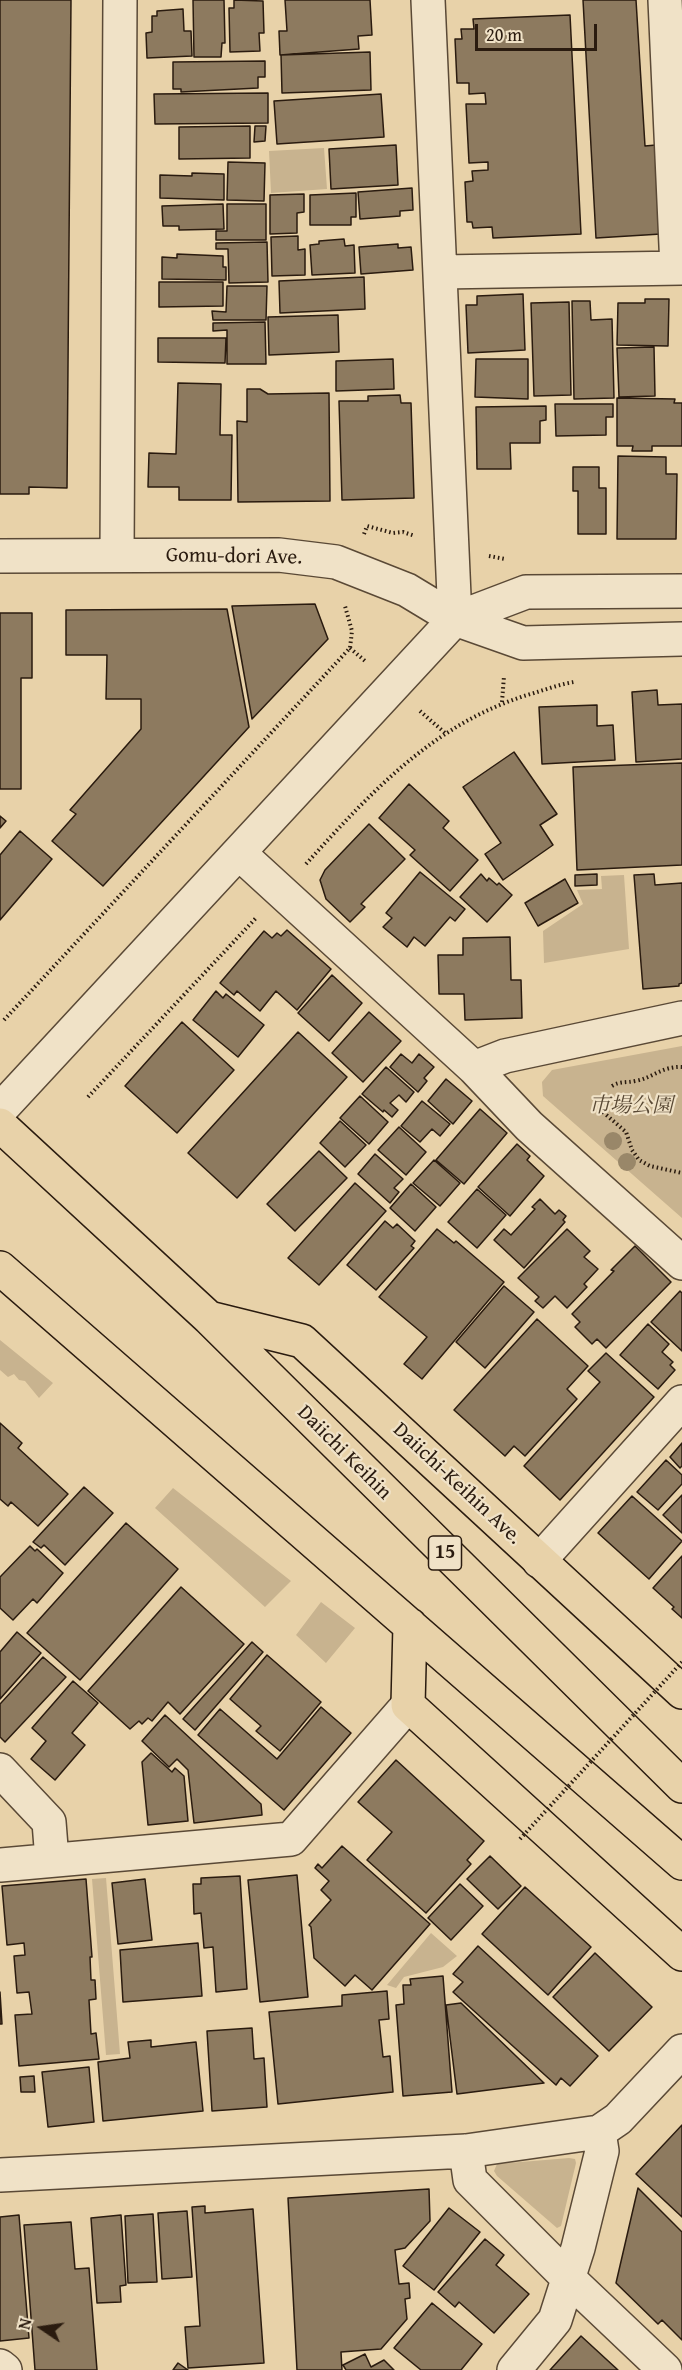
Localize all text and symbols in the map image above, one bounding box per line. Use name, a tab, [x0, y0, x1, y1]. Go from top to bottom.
scale bar	[478, 12, 600, 50]
text: 20 m	[486, 21, 522, 48]
street label: Gomu-dori Ave.	[166, 543, 302, 571]
park label: 市場公園	[589, 1094, 673, 1120]
street label: Daiichi Keihin	[291, 1400, 397, 1506]
street label: Daiichi-Keihin Ave.	[387, 1418, 527, 1550]
road number: 15	[428, 1536, 462, 1570]
north arrow	[12, 2298, 72, 2358]
text: N	[12, 2316, 37, 2332]

